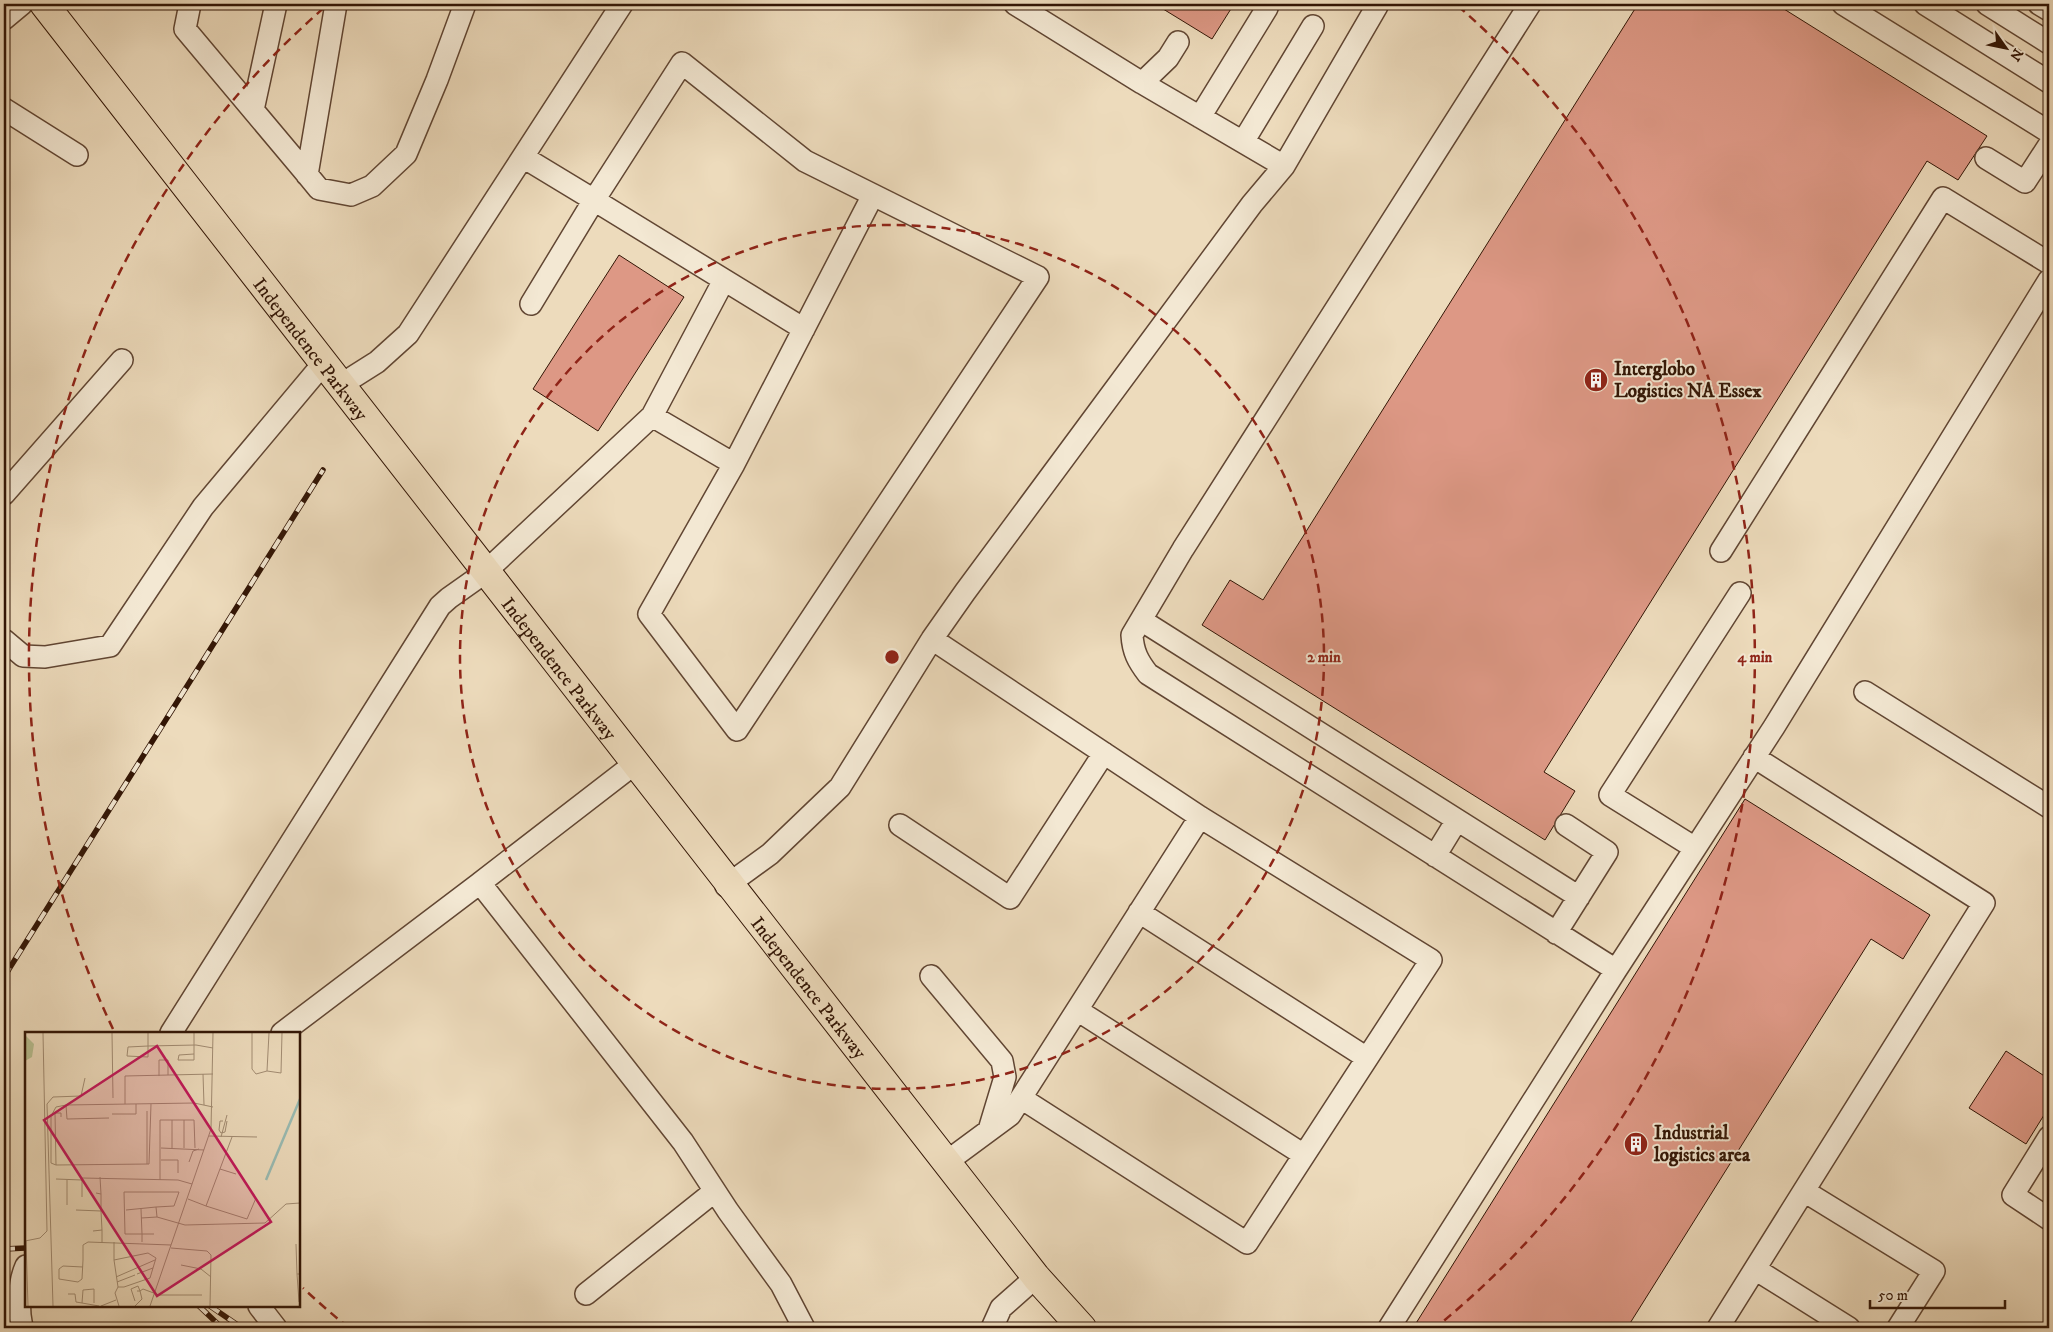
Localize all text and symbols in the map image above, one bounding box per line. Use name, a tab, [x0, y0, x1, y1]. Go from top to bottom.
north arrow	[1980, 22, 2030, 72]
text: N	[2005, 45, 2027, 65]
street label: Independence Parkway	[248, 273, 373, 426]
place label: Interglobo Logistics NA Essex	[1614, 358, 1762, 403]
building icon: Interglobo Logistics NA Essex	[1583, 367, 1609, 393]
street label: Independence Parkway	[496, 593, 622, 746]
centre of rings	[883, 648, 901, 666]
text: 2 min	[1307, 648, 1341, 667]
text: 4 min	[1737, 648, 1773, 667]
street label: Independence Parkway	[746, 912, 872, 1064]
inset map	[25, 1032, 300, 1307]
place label: Industrial logistics area	[1653, 1122, 1751, 1167]
building icon: Industrial logistics area	[1623, 1131, 1649, 1157]
scale bar	[1870, 1277, 2006, 1309]
text: 50 m	[1878, 1286, 1908, 1305]

